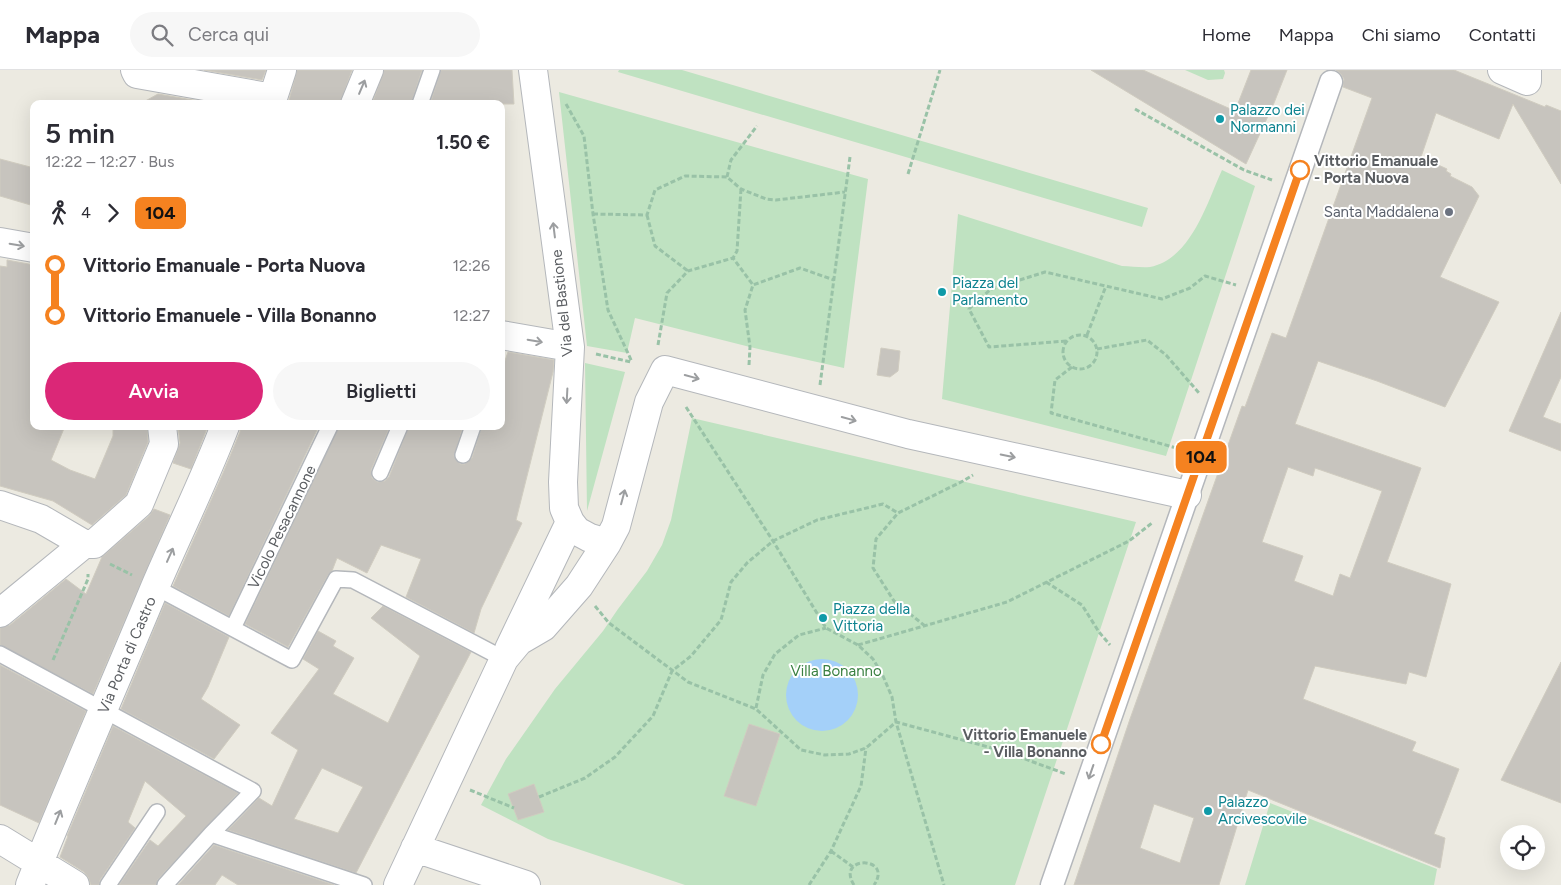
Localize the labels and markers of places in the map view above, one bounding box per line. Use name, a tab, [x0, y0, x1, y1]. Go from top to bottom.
place label: Palazzo dei Normanni	[1230, 101, 1305, 136]
marker: Palazzo dei Normanni	[1214, 113, 1226, 125]
place label: Vittorio Emanuale - Porta Nuova	[1314, 152, 1439, 187]
marker: Vittorio Emanuale - Porta Nuova	[1290, 160, 1310, 180]
place label: Santa Maddalena	[1324, 203, 1439, 221]
marker: Santa Maddalena	[1443, 206, 1455, 218]
place label: Piazza del Parlamento	[952, 274, 1028, 309]
marker: Piazza del Parlamento	[936, 286, 948, 298]
place label: Piazza della Vittoria	[833, 600, 910, 635]
marker: Piazza della Vittoria	[817, 612, 829, 624]
place label: Vittorio Emanuele - Villa Bonanno	[962, 726, 1088, 761]
marker: Vittorio Emanuele - Villa Bonanno	[1091, 734, 1111, 754]
place label: Palazzo Arcivescovile	[1218, 793, 1307, 828]
marker: Palazzo Arcivescovile	[1202, 805, 1214, 817]

